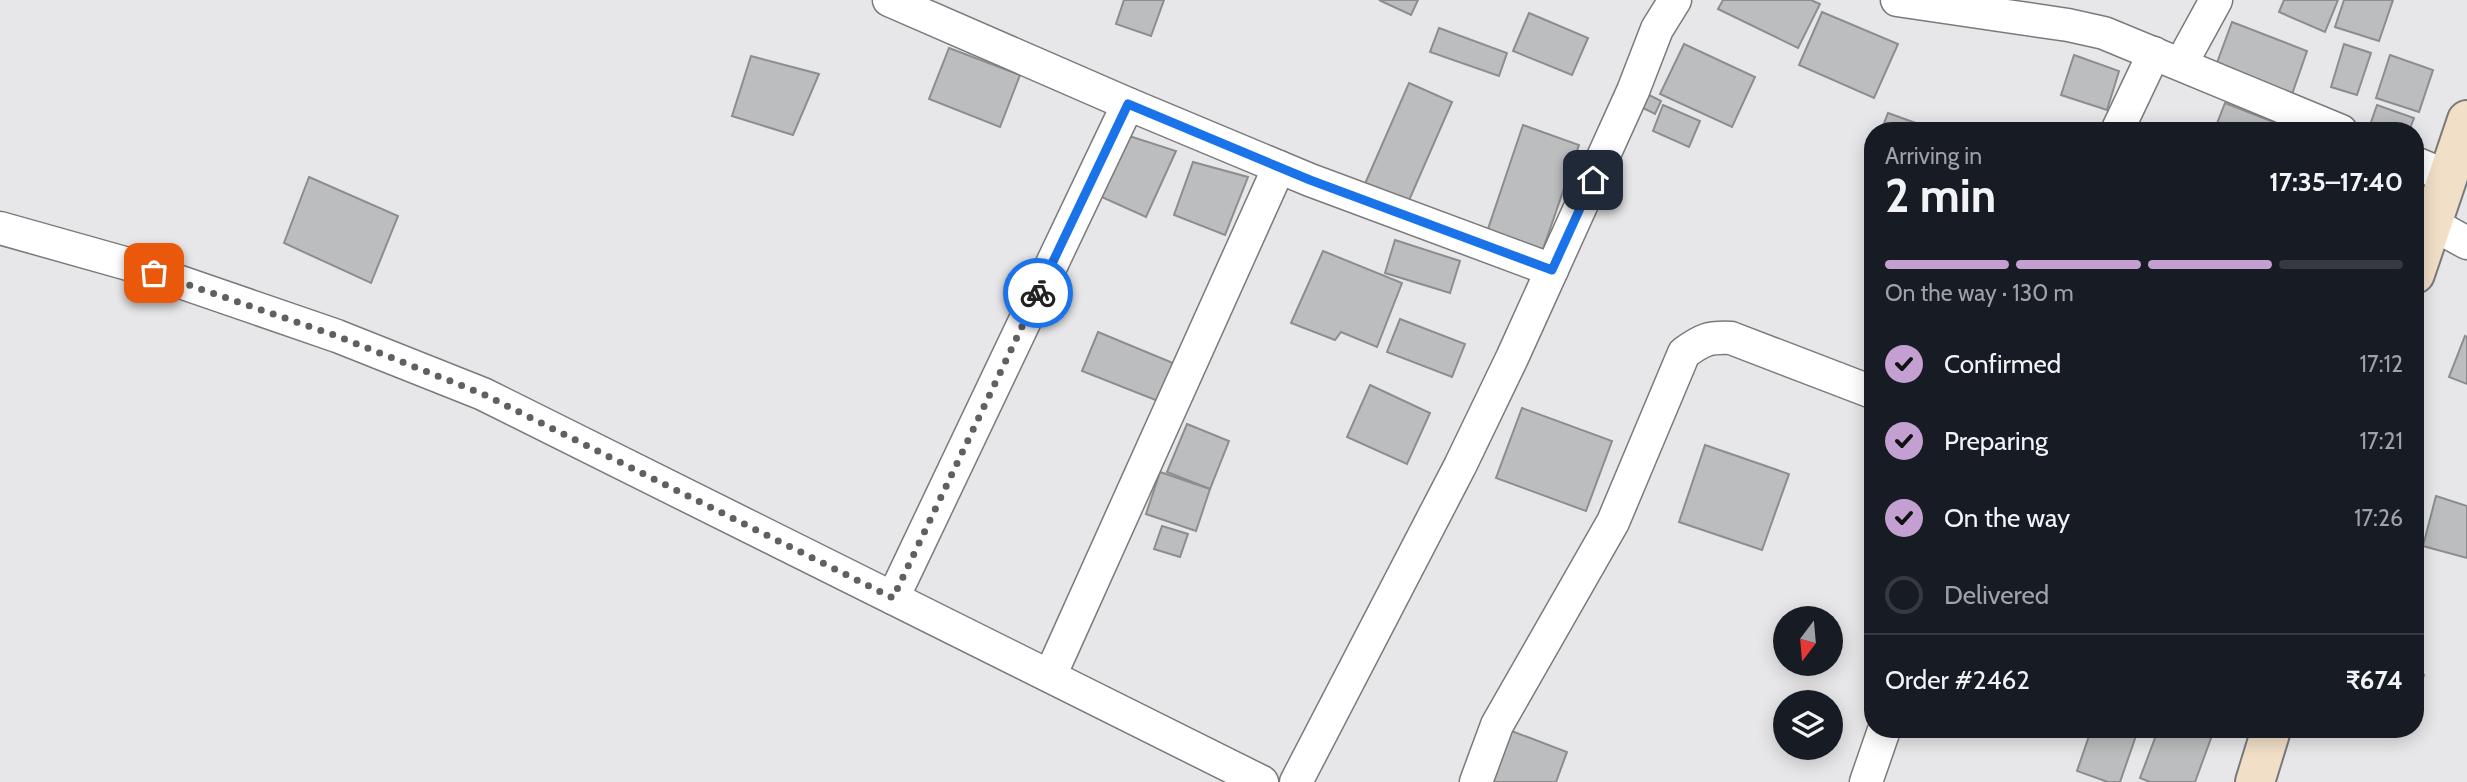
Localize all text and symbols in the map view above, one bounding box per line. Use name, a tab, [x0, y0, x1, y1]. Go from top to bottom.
text: Arriving in	[1885, 142, 1982, 170]
pin	[1563, 150, 1623, 210]
icon: home	[1574, 161, 1612, 199]
text: 17:35–17:40	[2269, 166, 2403, 198]
text: 2 min	[1885, 168, 1996, 224]
pin	[124, 243, 184, 303]
icon: bag	[135, 254, 173, 292]
courier	[1003, 258, 1073, 328]
icon: bike	[1019, 274, 1057, 312]
text: On the way · 130 m	[1885, 279, 2074, 307]
icon: check	[1885, 345, 1923, 383]
text: Confirmed	[1944, 348, 2061, 380]
text: 17:12	[2360, 350, 2403, 378]
icon: check	[1885, 422, 1923, 460]
text: Preparing	[1944, 425, 2048, 457]
text: 17:21	[2360, 427, 2403, 455]
icon: check	[1885, 499, 1923, 537]
text: On the way	[1944, 502, 2070, 534]
text: 17:26	[2354, 504, 2403, 532]
text: Delivered	[1944, 579, 2049, 611]
north arrow	[1773, 606, 1843, 676]
map controls	[1773, 606, 1843, 760]
text: Order #2462	[1885, 664, 2030, 696]
text: ₹674	[2346, 664, 2403, 696]
button: layers	[1773, 690, 1843, 760]

